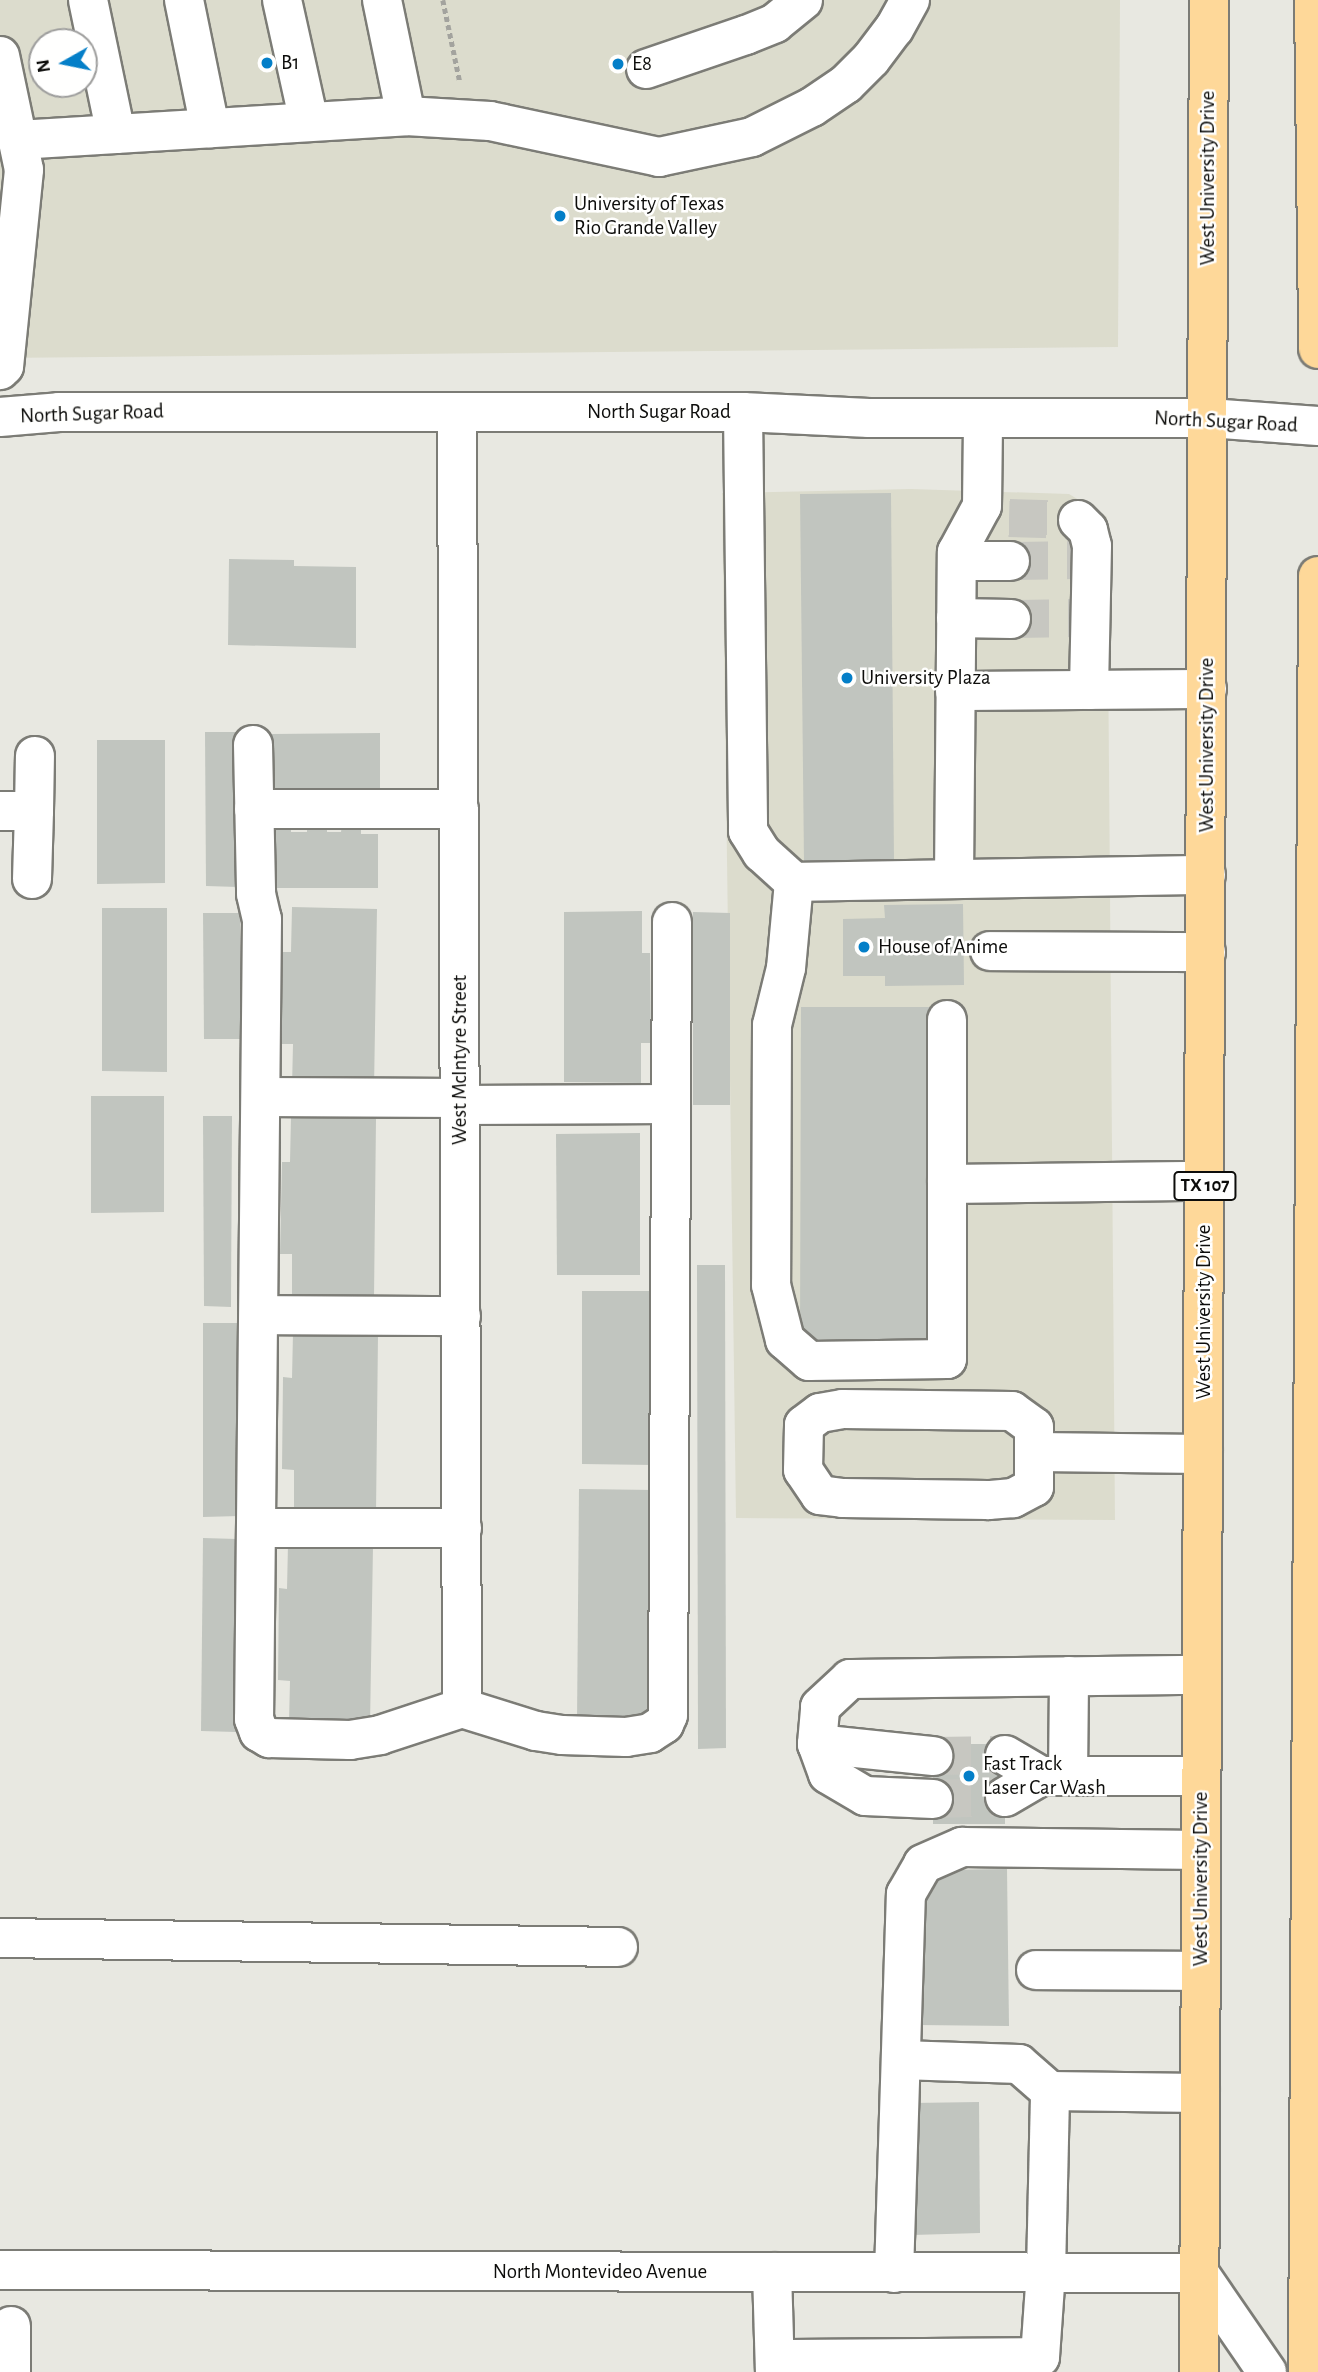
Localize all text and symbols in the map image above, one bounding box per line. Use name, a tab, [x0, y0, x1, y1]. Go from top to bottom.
north arrow	[28, 28, 98, 98]
place label: B1	[281, 50, 300, 76]
place label: E8	[632, 51, 652, 77]
marker: B1	[259, 55, 275, 71]
marker: E8	[610, 56, 626, 72]
text: N	[33, 58, 54, 74]
street label: West University Drive	[1195, 91, 1221, 265]
place label: University of Texas Rio Grande Valley	[574, 191, 724, 241]
marker: University of Texas Rio Grande Valley	[552, 208, 568, 224]
street label: North Sugar Road	[20, 399, 164, 429]
street label: North Sugar Road	[587, 399, 731, 425]
street label: North Sugar Road	[1153, 406, 1299, 438]
street label: West University Drive	[1194, 658, 1220, 832]
place label: University Plaza	[861, 665, 991, 691]
marker: University Plaza	[839, 670, 855, 686]
place label: House of Anime	[878, 934, 1008, 960]
marker: House of Anime	[856, 939, 872, 955]
street label: West McIntyre Street	[447, 975, 473, 1145]
road number: TX 107	[1172, 1170, 1238, 1202]
street label: West University Drive	[1191, 1225, 1217, 1399]
place label: Fast Track Laser Car Wash	[983, 1751, 1106, 1801]
marker: Fast Track Laser Car Wash	[961, 1768, 977, 1784]
street label: West University Drive	[1188, 1792, 1214, 1966]
street label: North Montevideo Avenue	[493, 2259, 707, 2285]

